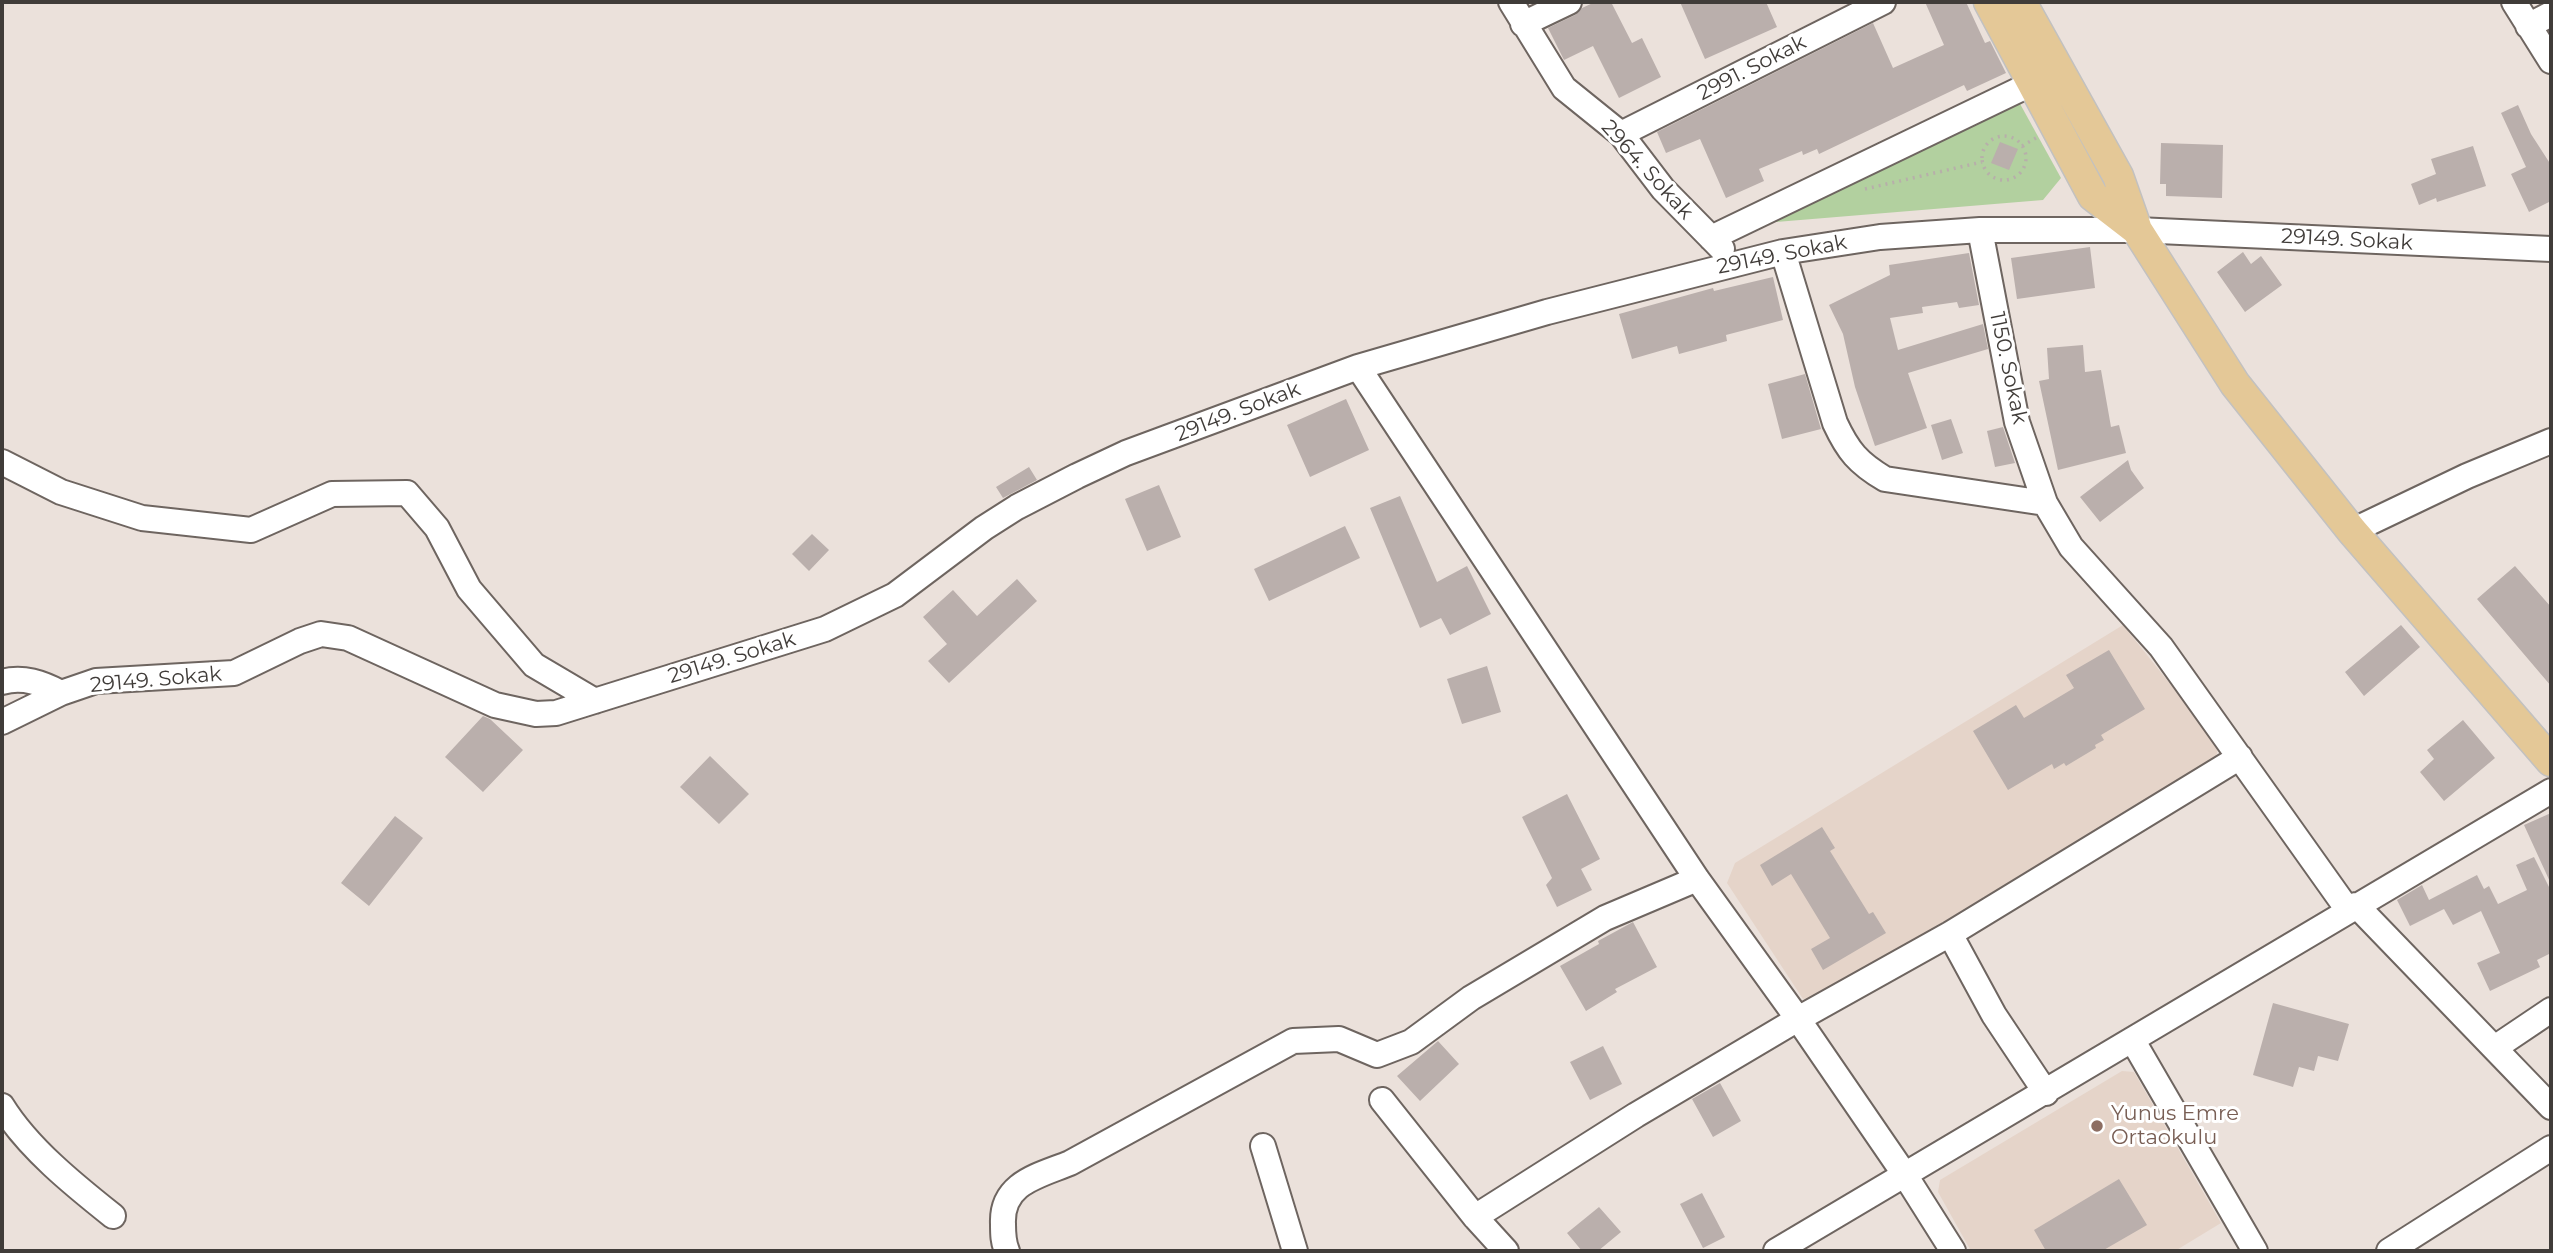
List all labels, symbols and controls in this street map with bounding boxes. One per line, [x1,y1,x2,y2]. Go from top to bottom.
street label: 2991. Sokak [1694,30,1810,106]
street label: 2964. Sokak [1596,115,1698,225]
street label: 29149. Sokak [2280,224,2414,256]
street label: 29149. Sokak [1715,230,1849,280]
street label: 1150. Sokak [1984,310,2032,426]
street label: 29149. Sokak [1172,377,1304,447]
street label: 29149. Sokak [665,627,799,689]
street label: 29149. Sokak [89,662,223,698]
place label: Yunus Emre Ortaokulu [2111,1101,2239,1151]
marker: Yunus Emre Ortaokulu [2089,1118,2105,1134]

